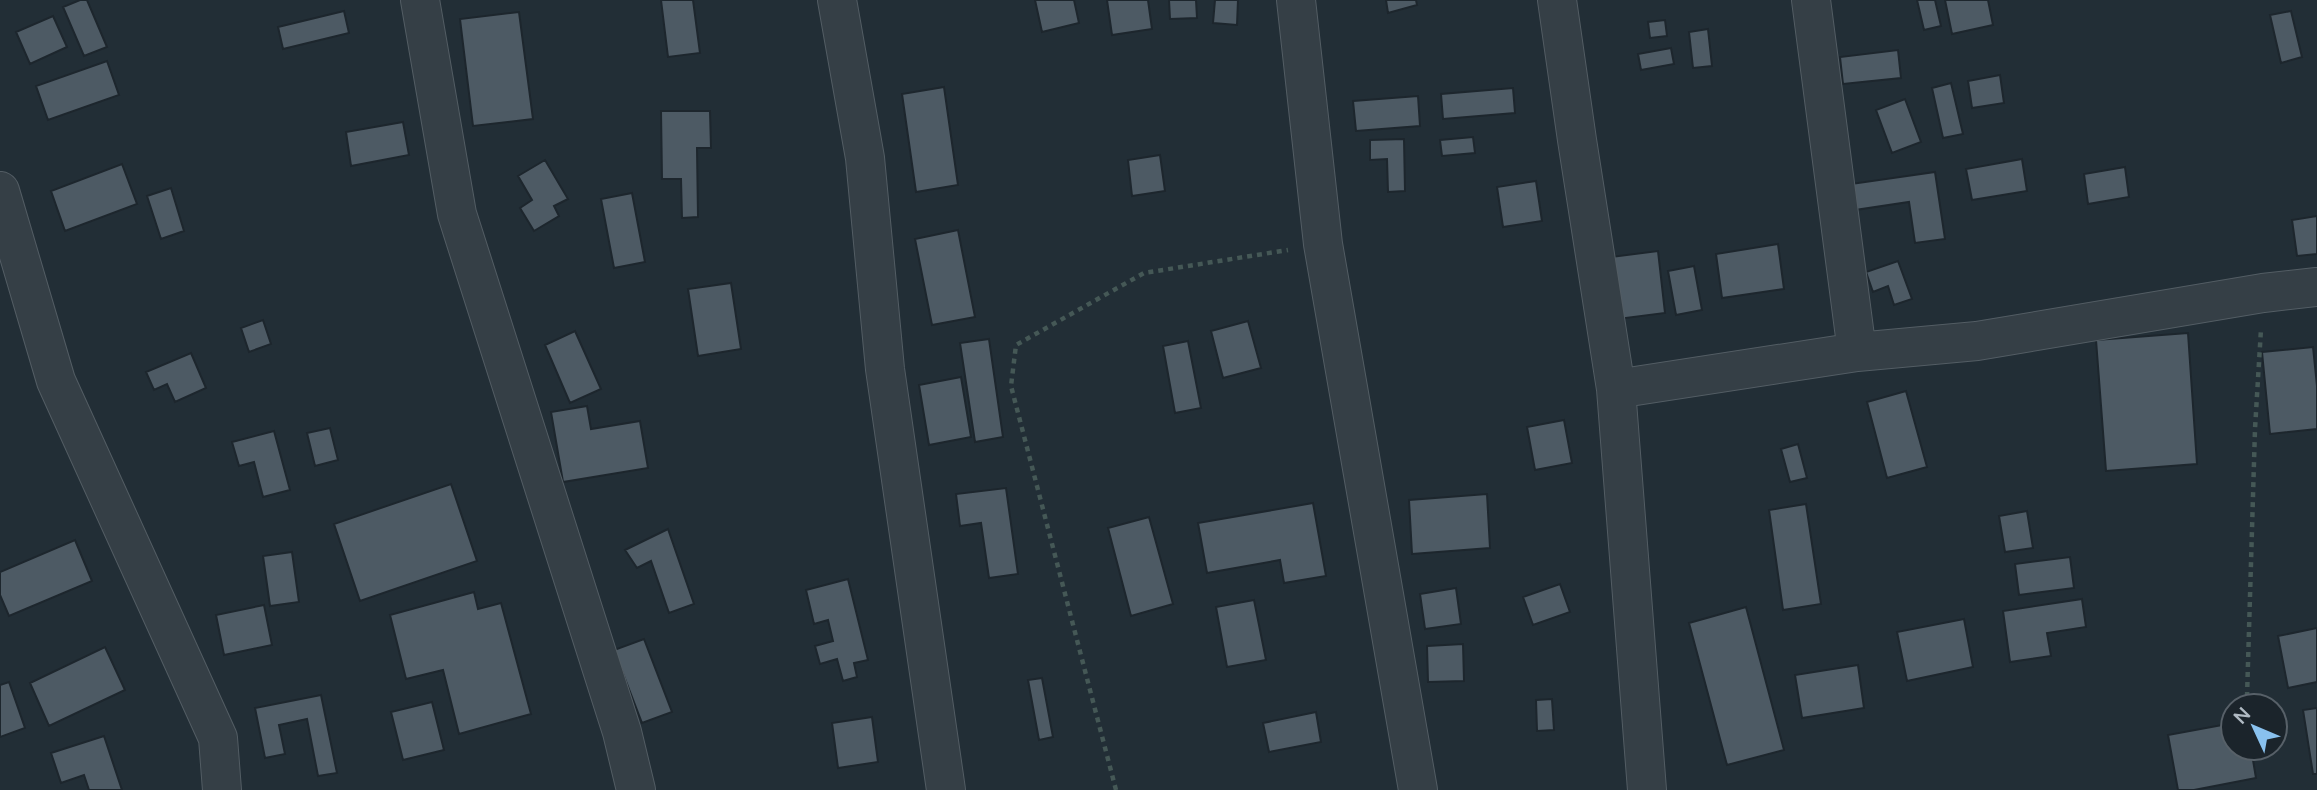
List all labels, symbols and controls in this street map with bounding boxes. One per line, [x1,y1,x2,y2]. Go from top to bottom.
north arrow [2219,692,2289,762]
text: N [2228,702,2257,730]

